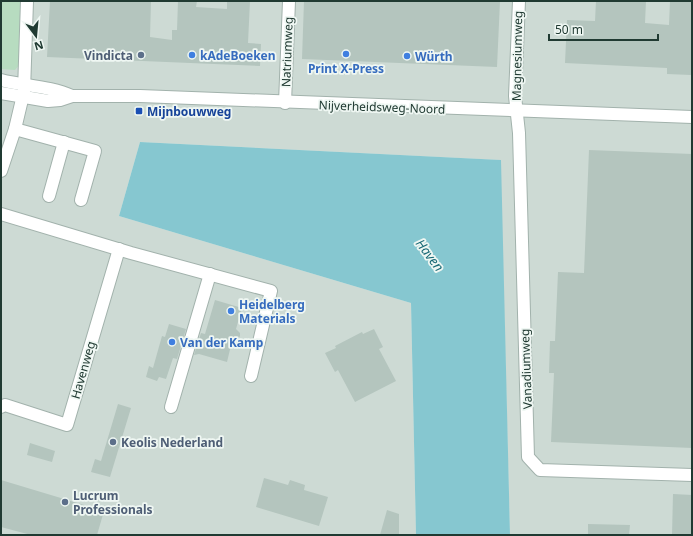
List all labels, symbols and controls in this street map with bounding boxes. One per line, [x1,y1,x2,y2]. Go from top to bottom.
street label: Magnesiumweg [508,11,526,101]
north arrow [16,16,56,56]
street label: Natriumweg [277,16,297,88]
scale bar [549,16,658,42]
text: 50 m [555,21,583,38]
text: N [33,38,45,55]
place label: Vindicta [84,47,133,64]
place label: kAdeBoeken [200,47,276,64]
place label: Würth [415,48,453,65]
marker: Print X-Press [341,49,351,59]
marker: Vindicta [136,50,146,60]
marker: kAdeBoeken [187,50,197,60]
marker: Würth [402,51,412,61]
place label: Print X-Press [308,60,384,77]
street label: Nijverheidsweg-Noord [318,96,446,118]
place label: Mijnbouwweg [147,103,231,120]
marker: Mijnbouwweg [134,106,144,116]
water label: Haven [412,235,448,275]
place label: Heidelberg Materials [239,296,305,327]
marker: Heidelberg Materials [226,306,236,316]
street label: Vanadiumweg [516,328,536,410]
place label: Van der Kamp [180,334,264,351]
marker: Van der Kamp [167,337,177,347]
street label: Havenweg [67,339,99,401]
place label: Keolis Nederland [121,434,223,451]
marker: Keolis Nederland [108,437,118,447]
place label: Lucrum Professionals [73,487,153,518]
marker: Lucrum Professionals [60,497,70,507]

